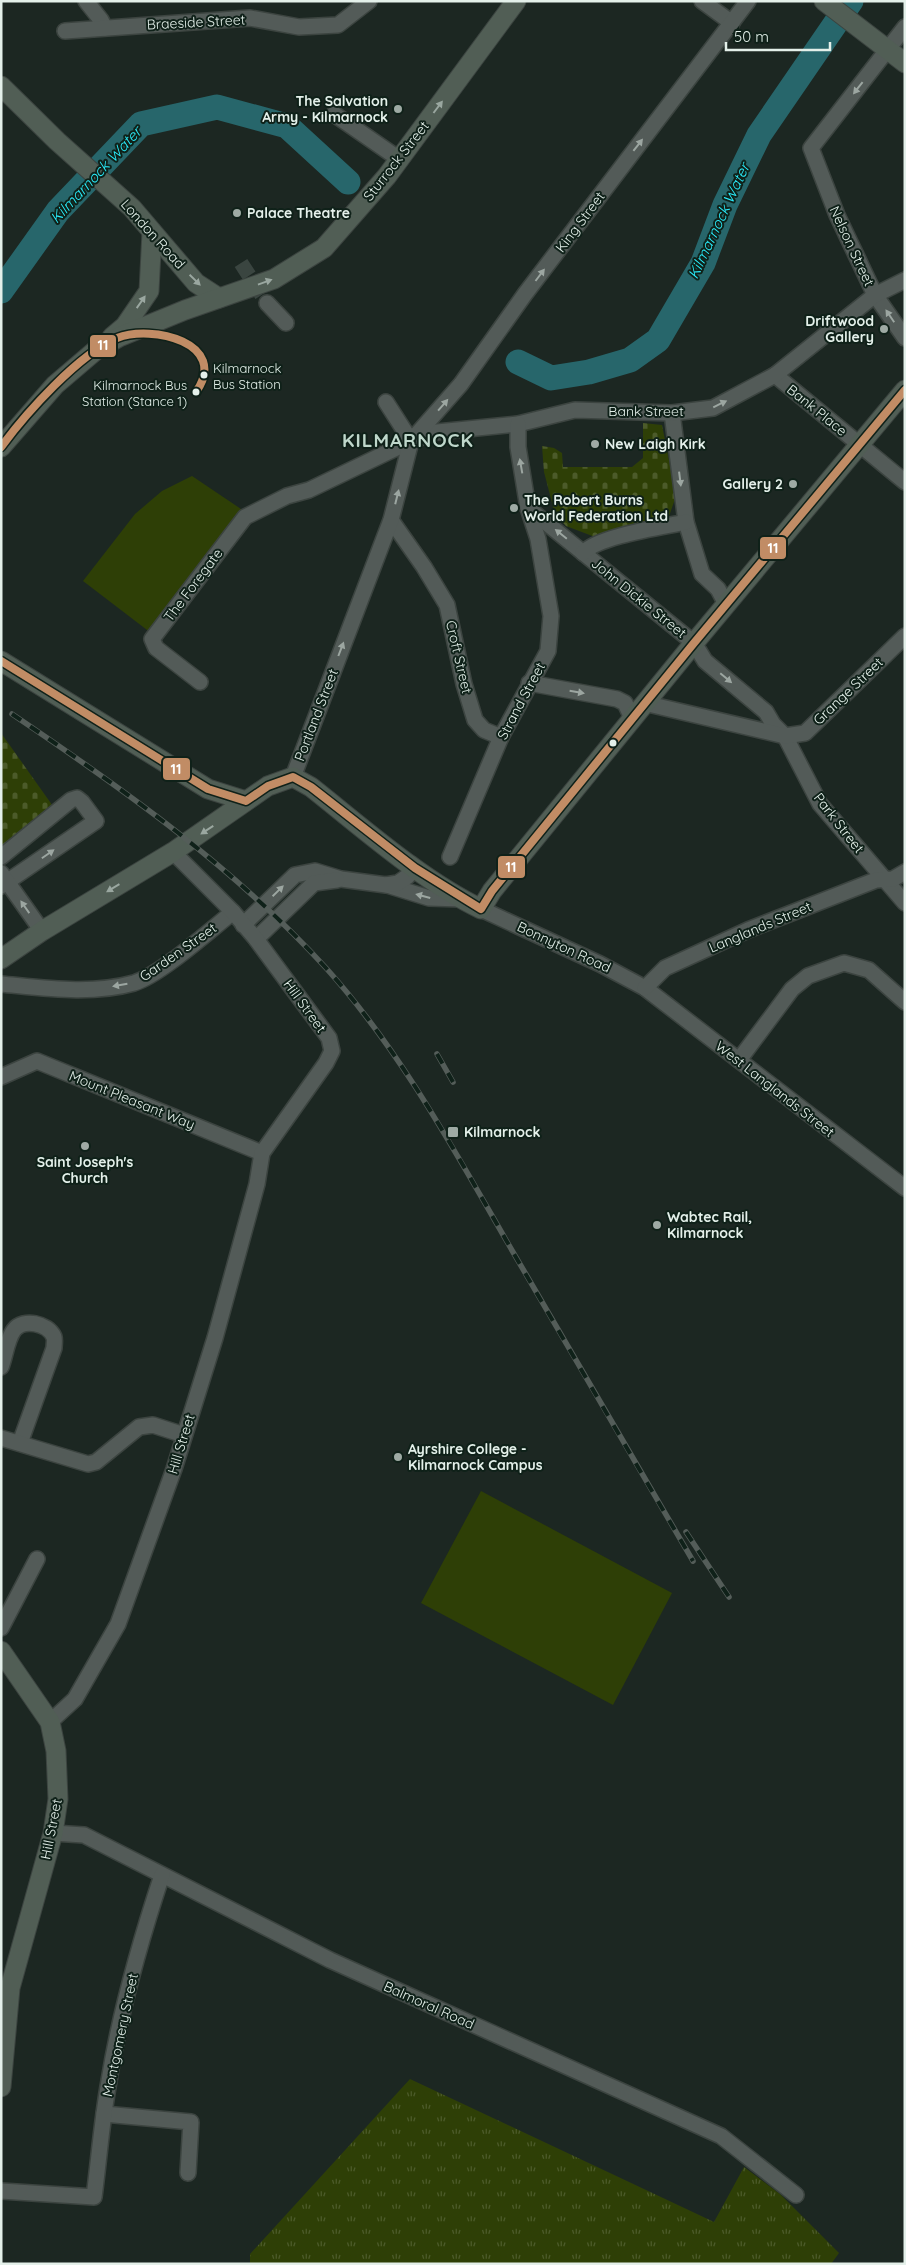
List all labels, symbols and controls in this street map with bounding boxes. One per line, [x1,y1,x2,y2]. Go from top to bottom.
street label: Braeside Street [146,10,246,34]
scale bar [726,20,830,52]
text: 50 m [734,27,769,46]
one-way arrow [852,81,863,94]
place label: The Salvation Army - Kilmarnock [262,92,388,126]
one-way arrow [433,100,443,114]
marker: The Salvation Army - Kilmarnock [392,103,404,115]
street label: Sturrock Street [359,117,433,205]
water label: Kilmarnock Water [46,121,147,227]
one-way arrow [633,139,644,152]
water label: Kilmarnock Water [683,158,755,282]
street label: King Street [551,188,609,256]
street label: London Road [117,195,189,273]
street label: Nelson Street [826,203,879,289]
place label: Palace Theatre [247,204,350,222]
marker: Palace Theatre [231,207,243,219]
one-way arrow [535,269,546,282]
one-way arrow [189,274,201,286]
one-way arrow [257,278,272,285]
one-way arrow [136,295,146,309]
one-way arrow [885,309,895,323]
place label: Driftwood Gallery [805,312,874,346]
marker: Driftwood Gallery [878,323,890,335]
line badge: 11 [89,334,117,358]
text: 11 [98,336,108,354]
place label: Kilmarnock Bus Station [213,360,281,392]
marker: Kilmarnock Bus Station [199,370,209,380]
place label: Kilmarnock Bus Station (Stance 1) [82,377,187,409]
street label: Bank Place [783,380,851,440]
marker: Kilmarnock Bus Station (Stance 1) [191,387,201,397]
one-way arrow [437,399,449,411]
one-way arrow [712,400,727,408]
street label: Bank Street [608,402,684,420]
district label: KILMARNOCK [342,428,474,452]
place label: New Laigh Kirk [605,435,706,453]
marker: New Laigh Kirk [589,438,601,450]
one-way arrow [517,458,525,474]
one-way arrow [676,471,684,487]
place label: Gallery 2 [722,475,783,493]
marker: Gallery 2 [787,478,799,490]
one-way arrow [393,489,401,504]
place label: The Robert Burns World Federation Ltd [524,491,668,525]
marker: The Robert Burns World Federation Ltd [508,502,520,514]
one-way arrow [555,529,568,540]
line badge: 11 [759,536,787,560]
text: 11 [768,539,778,557]
street label: The Foregate [160,545,226,625]
street label: John Dickie Street [588,554,690,642]
street label: Croft Street [442,619,476,696]
one-way arrow [338,642,346,657]
street label: Grange Street [809,653,887,729]
street label: Strand Street [493,659,549,743]
street label: Portland Street [290,666,342,764]
one-way arrow [719,673,732,684]
one-way arrow [570,688,586,696]
unlabelled marker [608,738,618,748]
line badge: 11 [162,757,191,781]
text: 11 [171,760,181,778]
street label: Park Street [810,789,868,857]
one-way arrow [200,825,213,834]
one-way arrow [41,849,54,859]
line badge: 11 [497,855,526,879]
text: 11 [506,858,516,876]
one-way arrow [107,883,120,892]
one-way arrow [272,885,284,897]
one-way arrow [415,892,430,900]
street label: Langlands Street [706,897,814,957]
one-way arrow [20,900,30,913]
street label: Bonnyton Road [514,917,614,977]
street label: Garden Street [136,919,220,985]
street label: Hill Street [280,976,331,1036]
one-way arrow [111,982,127,990]
street label: West Langlands Street [712,1037,838,1141]
street label: Mount Pleasant Way [66,1067,198,1133]
place label: Kilmarnock [464,1123,540,1141]
marker: Kilmarnock [446,1125,460,1139]
marker: Saint Joseph's Church [79,1140,91,1152]
place label: Saint Joseph's Church [37,1153,134,1187]
place label: Wabtec Rail, Kilmarnock [667,1208,752,1242]
marker: Wabtec Rail, Kilmarnock [651,1219,663,1231]
street label: Hill Street [163,1412,199,1476]
place label: Ayrshire College - Kilmarnock Campus [408,1440,543,1474]
marker: Ayrshire College - Kilmarnock Campus [392,1451,404,1463]
street label: Hill Street [36,1797,66,1861]
street label: Montgomery Street [98,1971,142,2098]
street label: Balmoral Road [381,1977,477,2033]

